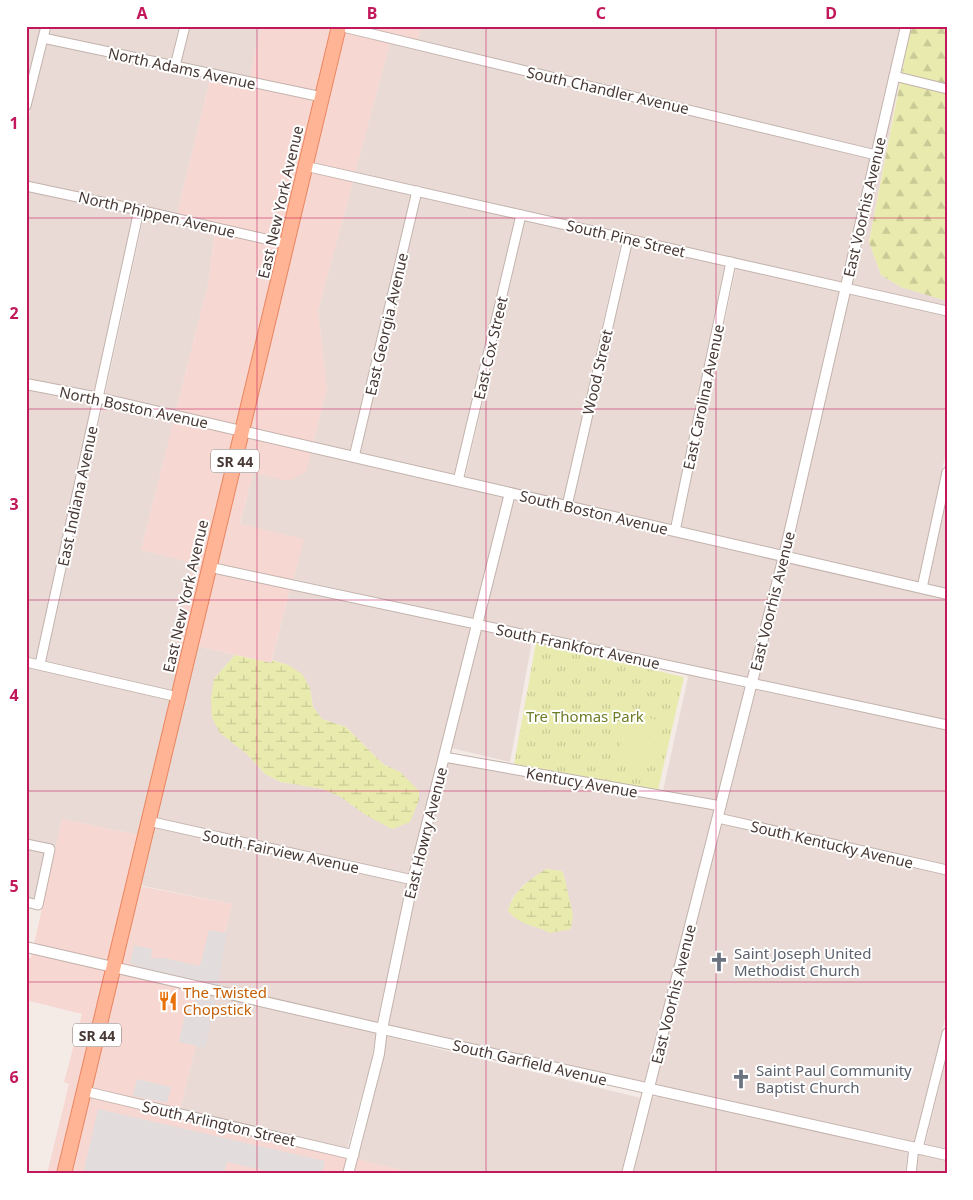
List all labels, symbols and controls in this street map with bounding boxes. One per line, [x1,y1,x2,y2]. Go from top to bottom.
text: A [136,2,148,24]
text: B [367,2,377,24]
text: C [596,2,606,24]
text: D [825,2,837,24]
street label: North Adams Avenue [106,43,258,93]
street label: South Chandler Avenue [525,62,691,118]
text: 1 [9,112,19,134]
street label: East New York Avenue [253,124,307,280]
street label: East Voorhis Avenue [838,135,890,279]
street label: North Phippen Avenue [77,186,237,242]
street label: South Pine Street [564,215,688,262]
street label: East Georgia Avenue [360,251,412,397]
street label: East Cox Street [468,294,512,402]
text: 2 [9,302,19,324]
street label: East Carolina Avenue [678,322,728,472]
street label: Wood Street [577,327,617,417]
street label: North Boston Avenue [58,381,210,433]
street label: East Indiana Avenue [52,424,102,568]
road number: SR 44 [211,450,259,472]
street label: South Boston Avenue [518,485,670,539]
text: 3 [9,493,19,515]
street label: East New York Avenue [158,518,212,674]
street label: East Voorhis Avenue [745,529,799,673]
street label: South Frankfort Avenue [494,619,662,673]
text: 4 [9,684,19,706]
park label: Tre Thomas Park [526,706,644,726]
street label: Kentucy Avenue [525,762,639,802]
street label: East Howry Avenue [399,765,451,901]
street label: South Kentucky Avenue [749,816,915,872]
street label: South Fairview Avenue [201,825,361,877]
text: 5 [9,875,19,897]
street label: East Voorhis Avenue [646,922,700,1066]
place label: Saint Joseph United Methodist Church [734,943,872,980]
church icon: Saint Joseph United Methodist Church [708,951,730,973]
place label: The Twisted Chopstick [183,982,267,1019]
restaurant icon: The Twisted Chopstick [157,990,179,1012]
road number: SR 44 [73,1024,121,1046]
street label: South Garfield Avenue [451,1035,609,1089]
place label: Saint Paul Community Baptist Church [756,1060,912,1097]
text: 6 [9,1066,19,1088]
church icon: Saint Paul Community Baptist Church [730,1068,752,1090]
street label: South Arlington Street [140,1096,298,1151]

